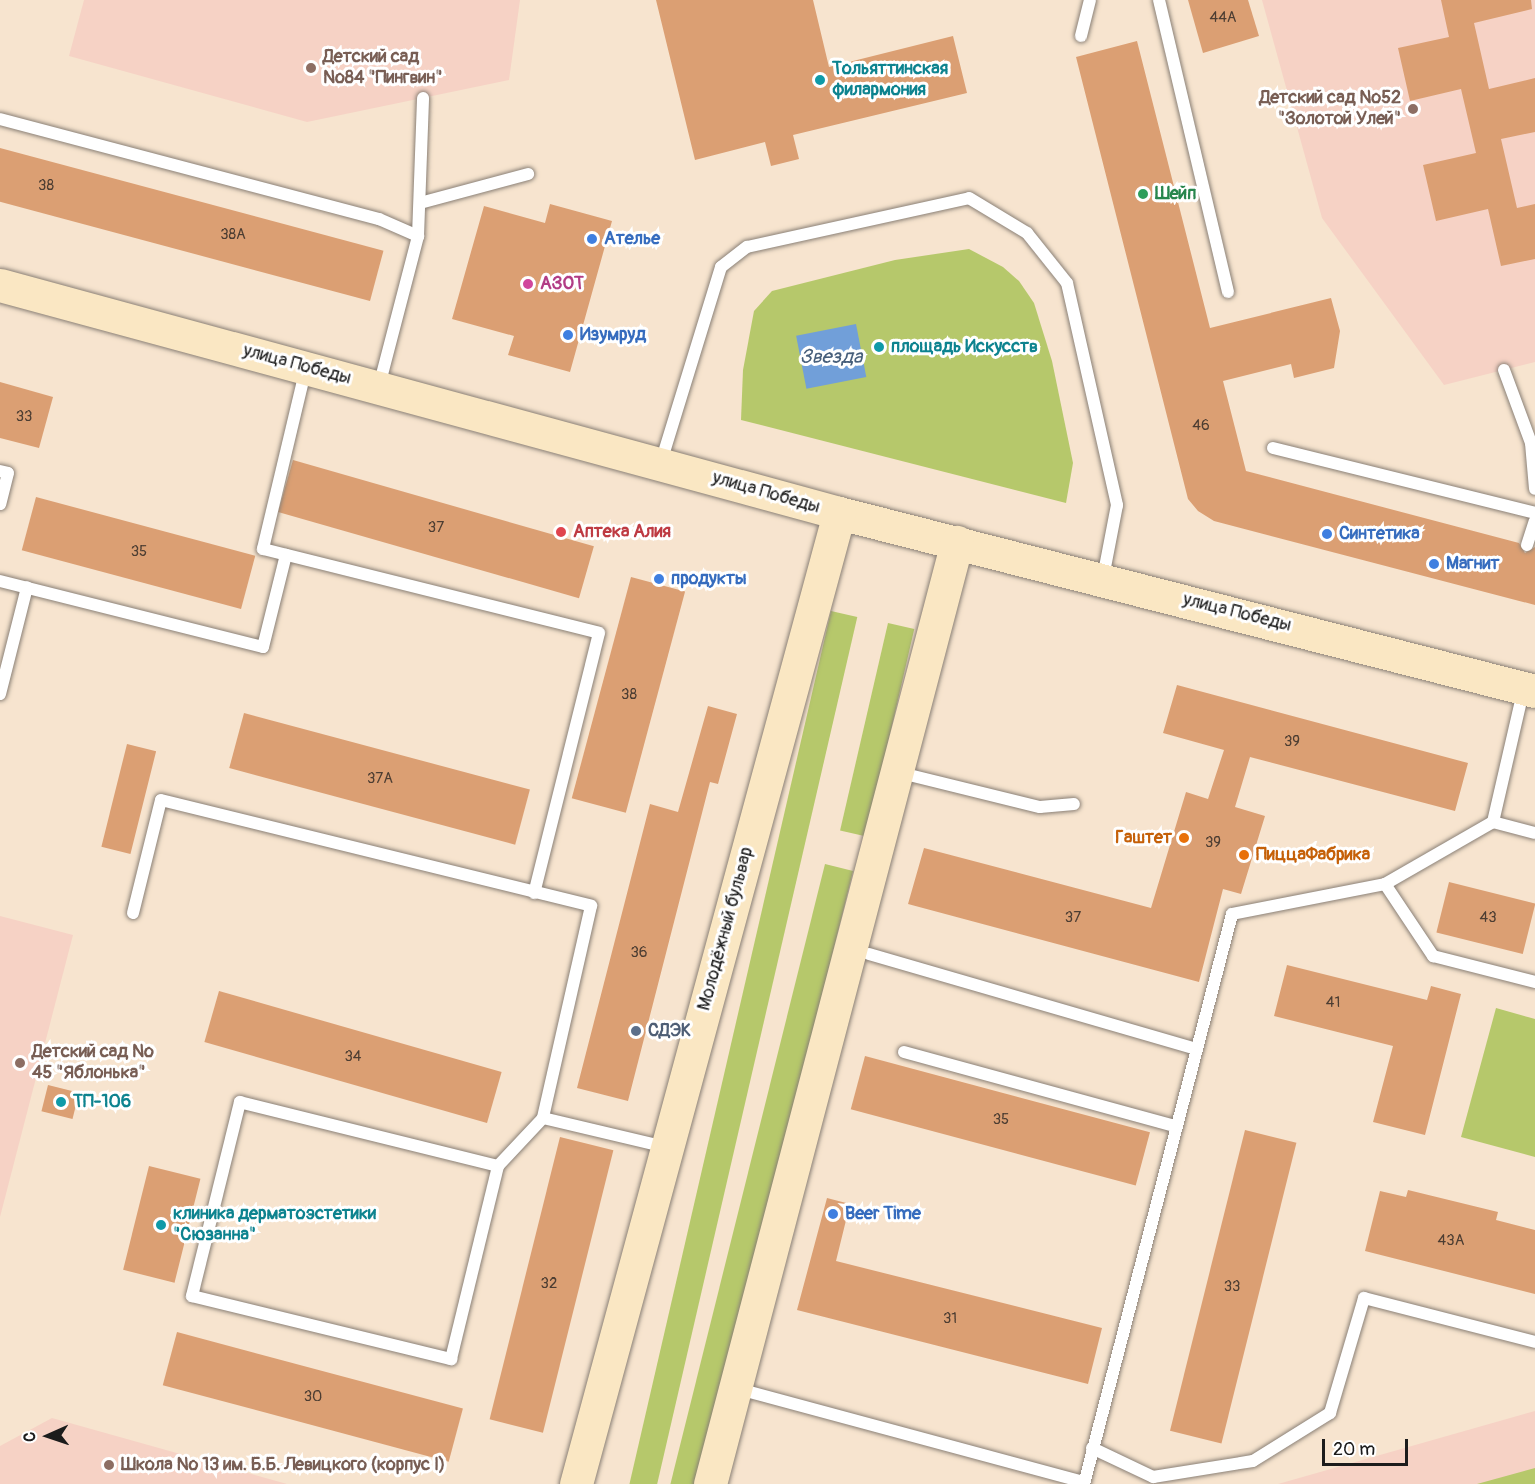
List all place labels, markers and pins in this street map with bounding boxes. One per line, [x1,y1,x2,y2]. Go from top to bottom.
place label: Детский сад №84 "Пингвин" [323,47,443,90]
place label: Тольяттинская филармония [832,59,948,101]
marker: Детский сад №84 "Пингвин" [304,61,318,75]
marker: Тольяттинская филармония [813,73,827,87]
place label: Детский сад №52 "Золотой Улей" [1259,88,1401,130]
marker: Детский сад №52 "Золотой Улей" [1406,102,1420,116]
place label: Шейп [1155,183,1196,205]
marker: Шейп [1136,187,1150,201]
place label: Ателье [604,228,660,250]
marker: Ателье [585,232,599,246]
place label: АЗОТ [540,273,584,295]
marker: АЗОТ [521,277,535,291]
place label: Изумруд [580,324,646,346]
marker: Изумруд [561,328,575,342]
place label: площадь Искусств [891,336,1038,358]
marker: площадь Искусств [872,340,886,354]
place label: Аптека Алия [573,521,671,543]
place label: Синтетика [1339,523,1420,545]
marker: Аптека Алия [554,525,568,539]
marker: Синтетика [1320,527,1334,541]
place label: Магнит [1446,553,1499,575]
marker: Магнит [1427,557,1441,571]
place label: продукты [671,568,747,590]
marker: продукты [652,572,666,586]
place label: Гаштет [1115,827,1172,849]
marker: Гаштет [1177,831,1191,845]
place label: ПиццаФабрика [1256,844,1370,866]
marker: ПиццаФабрика [1237,848,1251,862]
place label: СДЭК [648,1020,691,1042]
marker: СДЭК [629,1024,643,1038]
place label: Детский сад № 45 "Яблонька" [32,1042,154,1084]
marker: Детский сад № 45 "Яблонька" [13,1056,27,1070]
place label: ТП-106 [73,1091,131,1113]
marker: ТП-106 [54,1095,68,1109]
place label: Beer Time [845,1203,921,1225]
place label: клиника дерматоэстетики "Сюзанна" [173,1204,376,1246]
marker: Beer Time [826,1207,840,1221]
marker: клиника дерматоэстетики "Сюзанна" [154,1218,168,1232]
place label: Школа № 13 им. Б.Б. Левицкого (корпус I) [121,1454,445,1476]
marker: Школа № 13 им. Б.Б. Левицкого (корпус I) [102,1458,116,1472]

